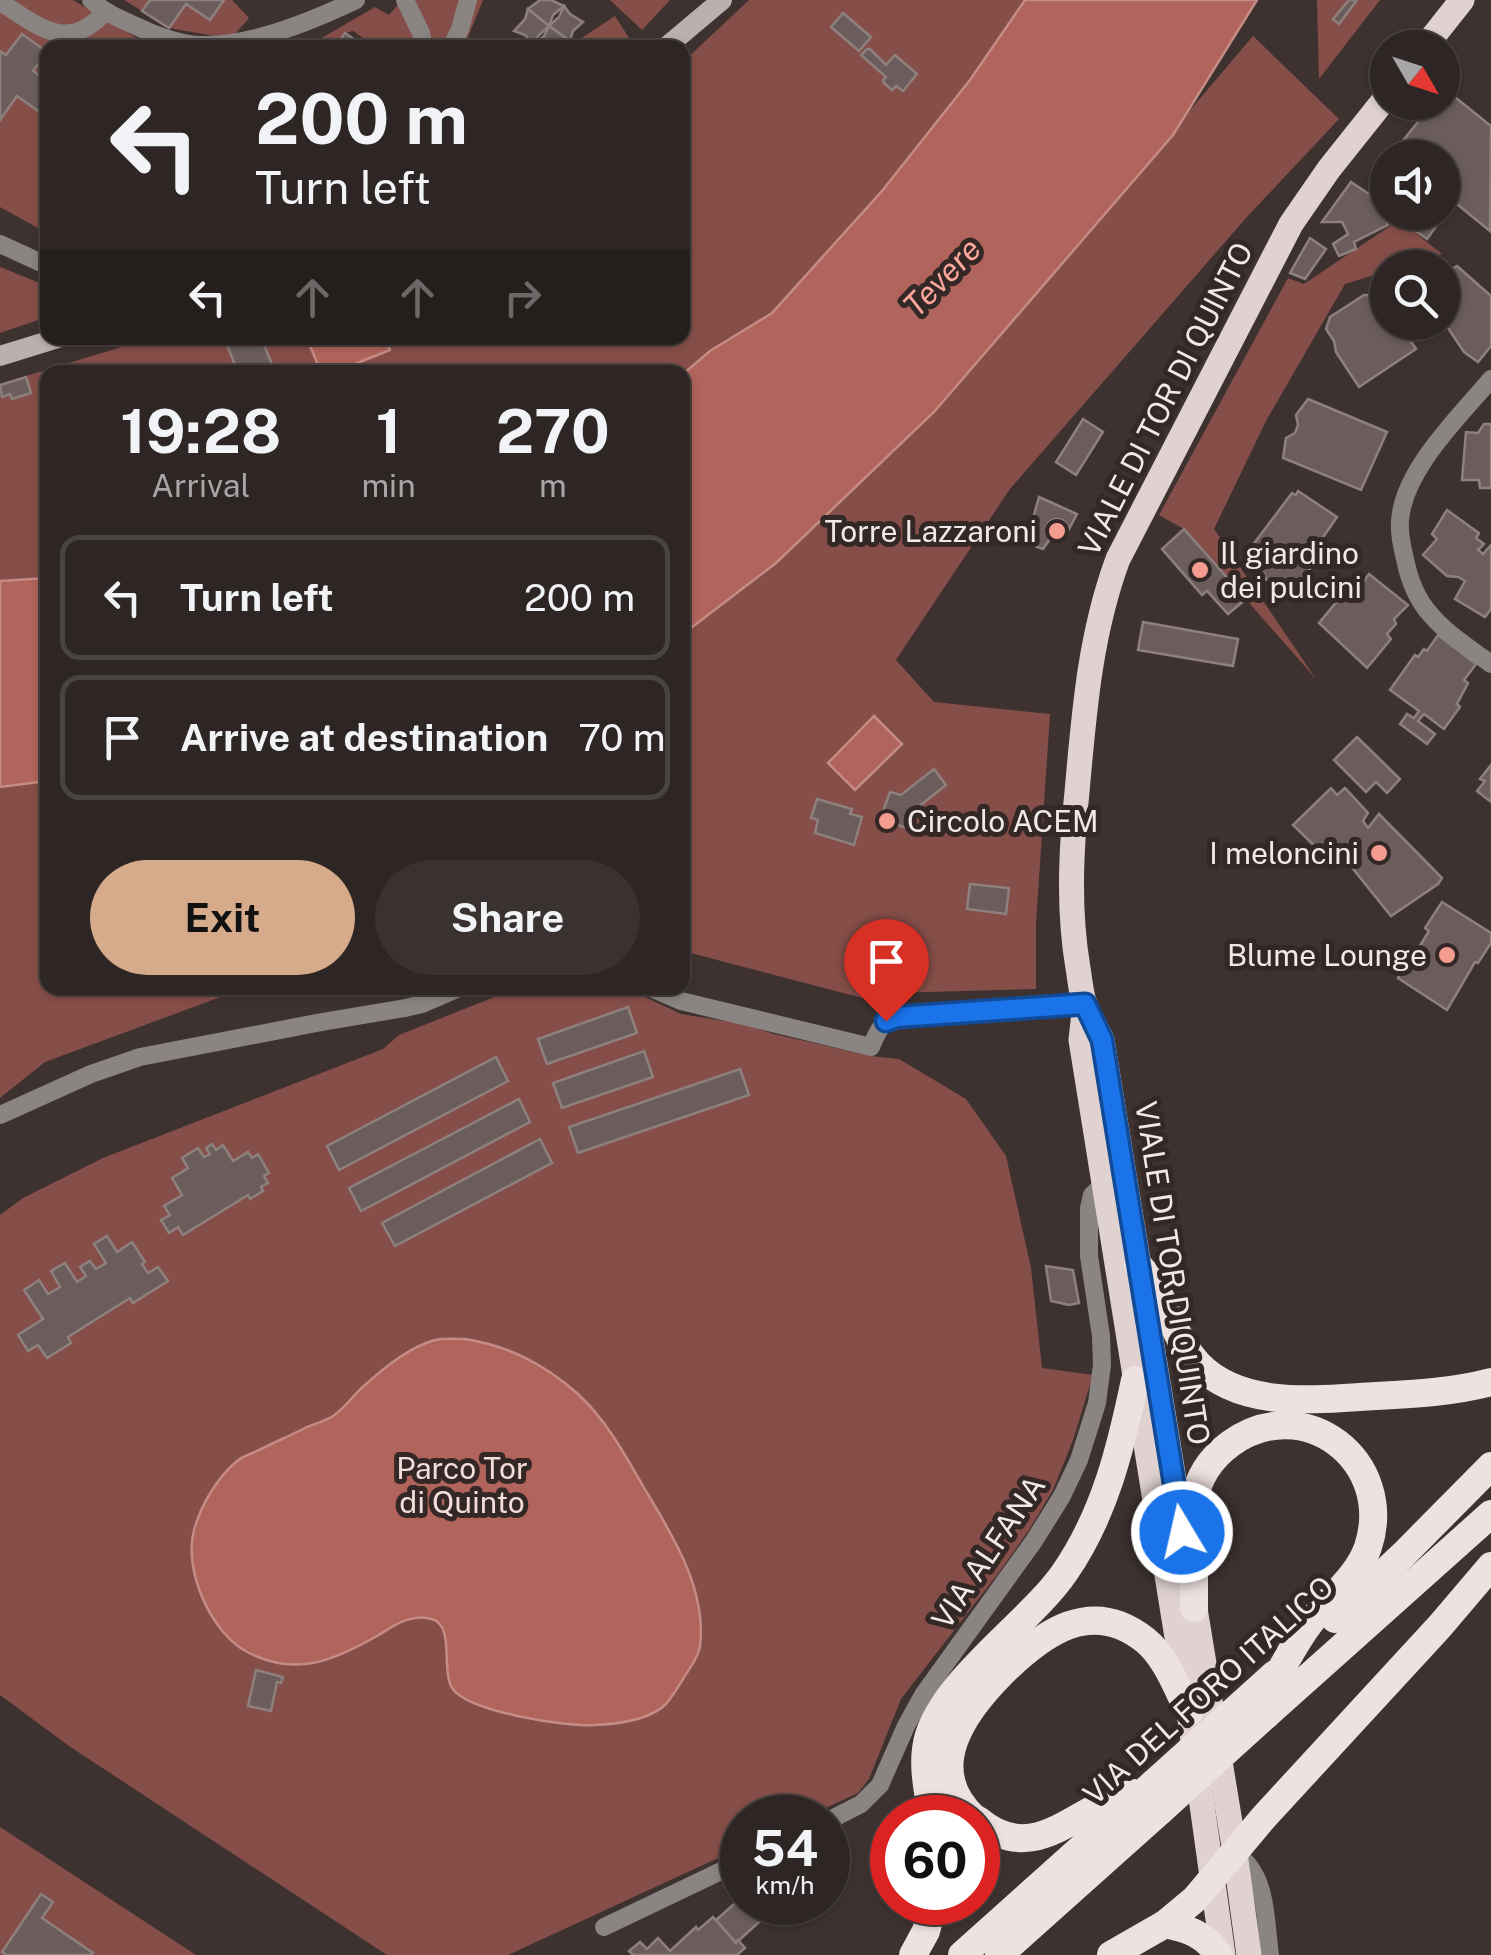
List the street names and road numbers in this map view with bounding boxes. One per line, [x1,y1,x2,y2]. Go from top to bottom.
street label: VIALE DI TOR DI QUINTO [1070,236,1260,562]
street label: VIALE DI TOR DI QUINTO [1128,1099,1218,1447]
street label: VIA ALFANA [924,1469,1052,1635]
street label: VIA DEL FORO ITALICO [1076,1568,1340,1812]

